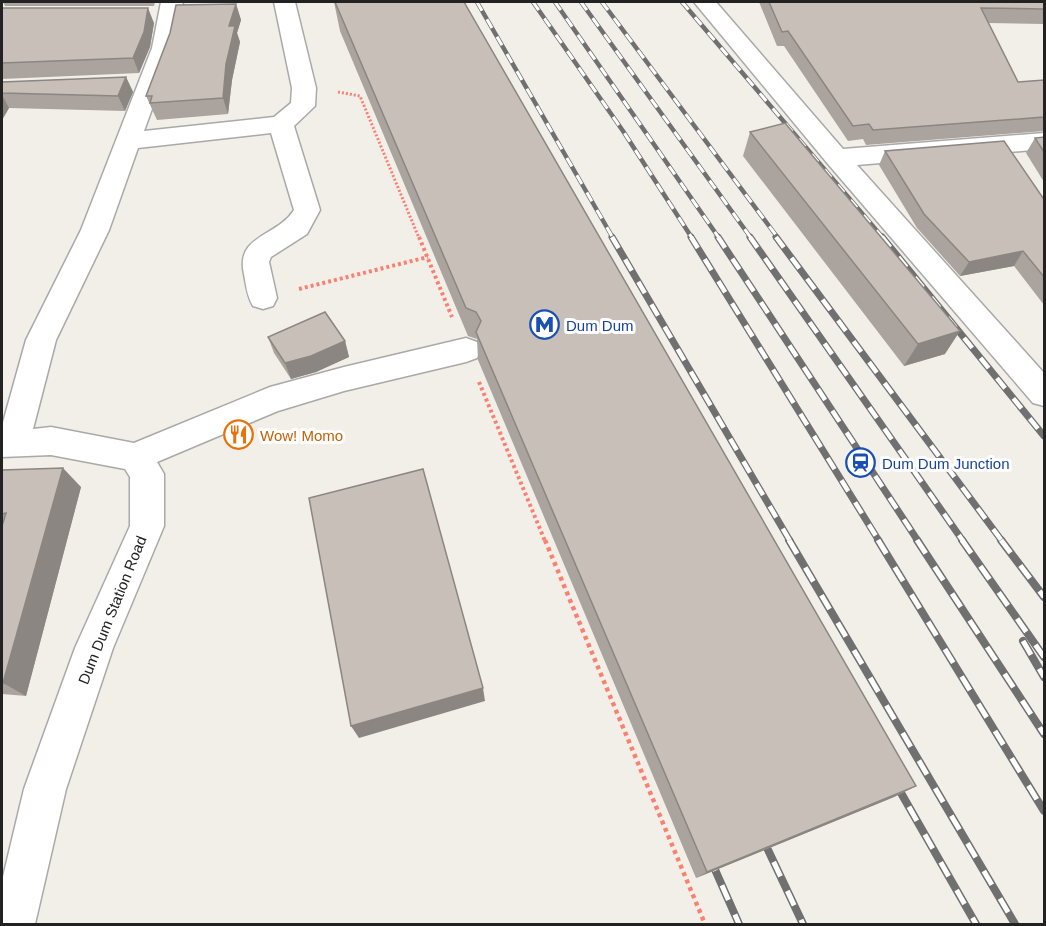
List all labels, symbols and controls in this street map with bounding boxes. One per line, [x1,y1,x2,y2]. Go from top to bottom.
metro station icon: Dum Dum [529,309,561,341]
place label: Dum Dum [566,317,634,334]
restaurant icon: Wow! Momo [223,419,255,451]
place label: Wow! Momo [260,427,343,444]
station icon: Dum Dum Junction [845,447,877,479]
place label: Dum Dum Junction [882,455,1010,472]
street label: Dum Dum Station Road [74,533,150,687]

